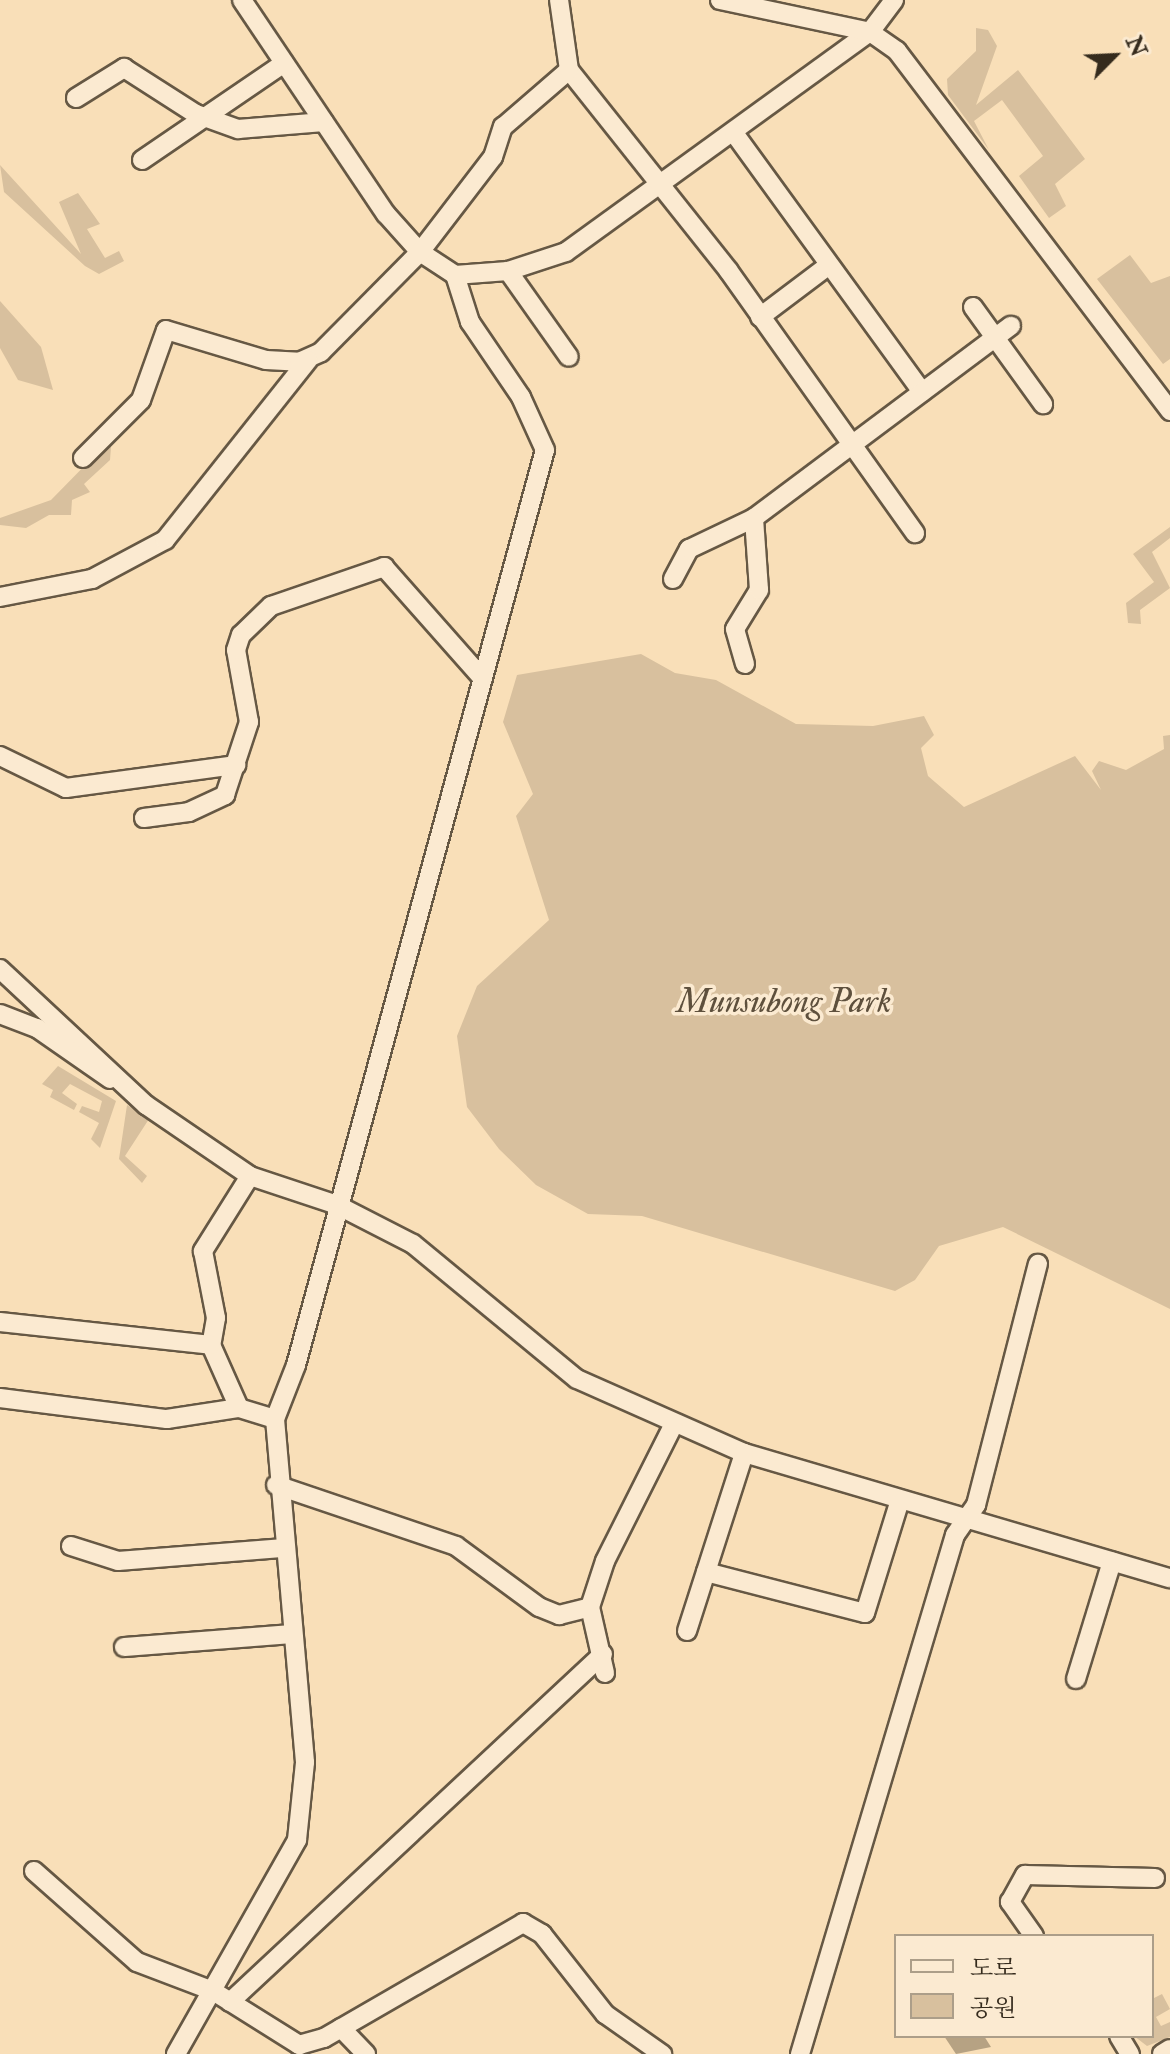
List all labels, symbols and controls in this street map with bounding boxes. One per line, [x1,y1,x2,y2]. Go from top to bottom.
north arrow [1074,16,1154,96]
text: N [1119,32,1153,61]
park label: Munsubong Park [676,982,892,1022]
legend [894,1934,1154,2038]
text: 도로 [970,1953,1016,1984]
text: 공원 [970,1993,1016,2024]

